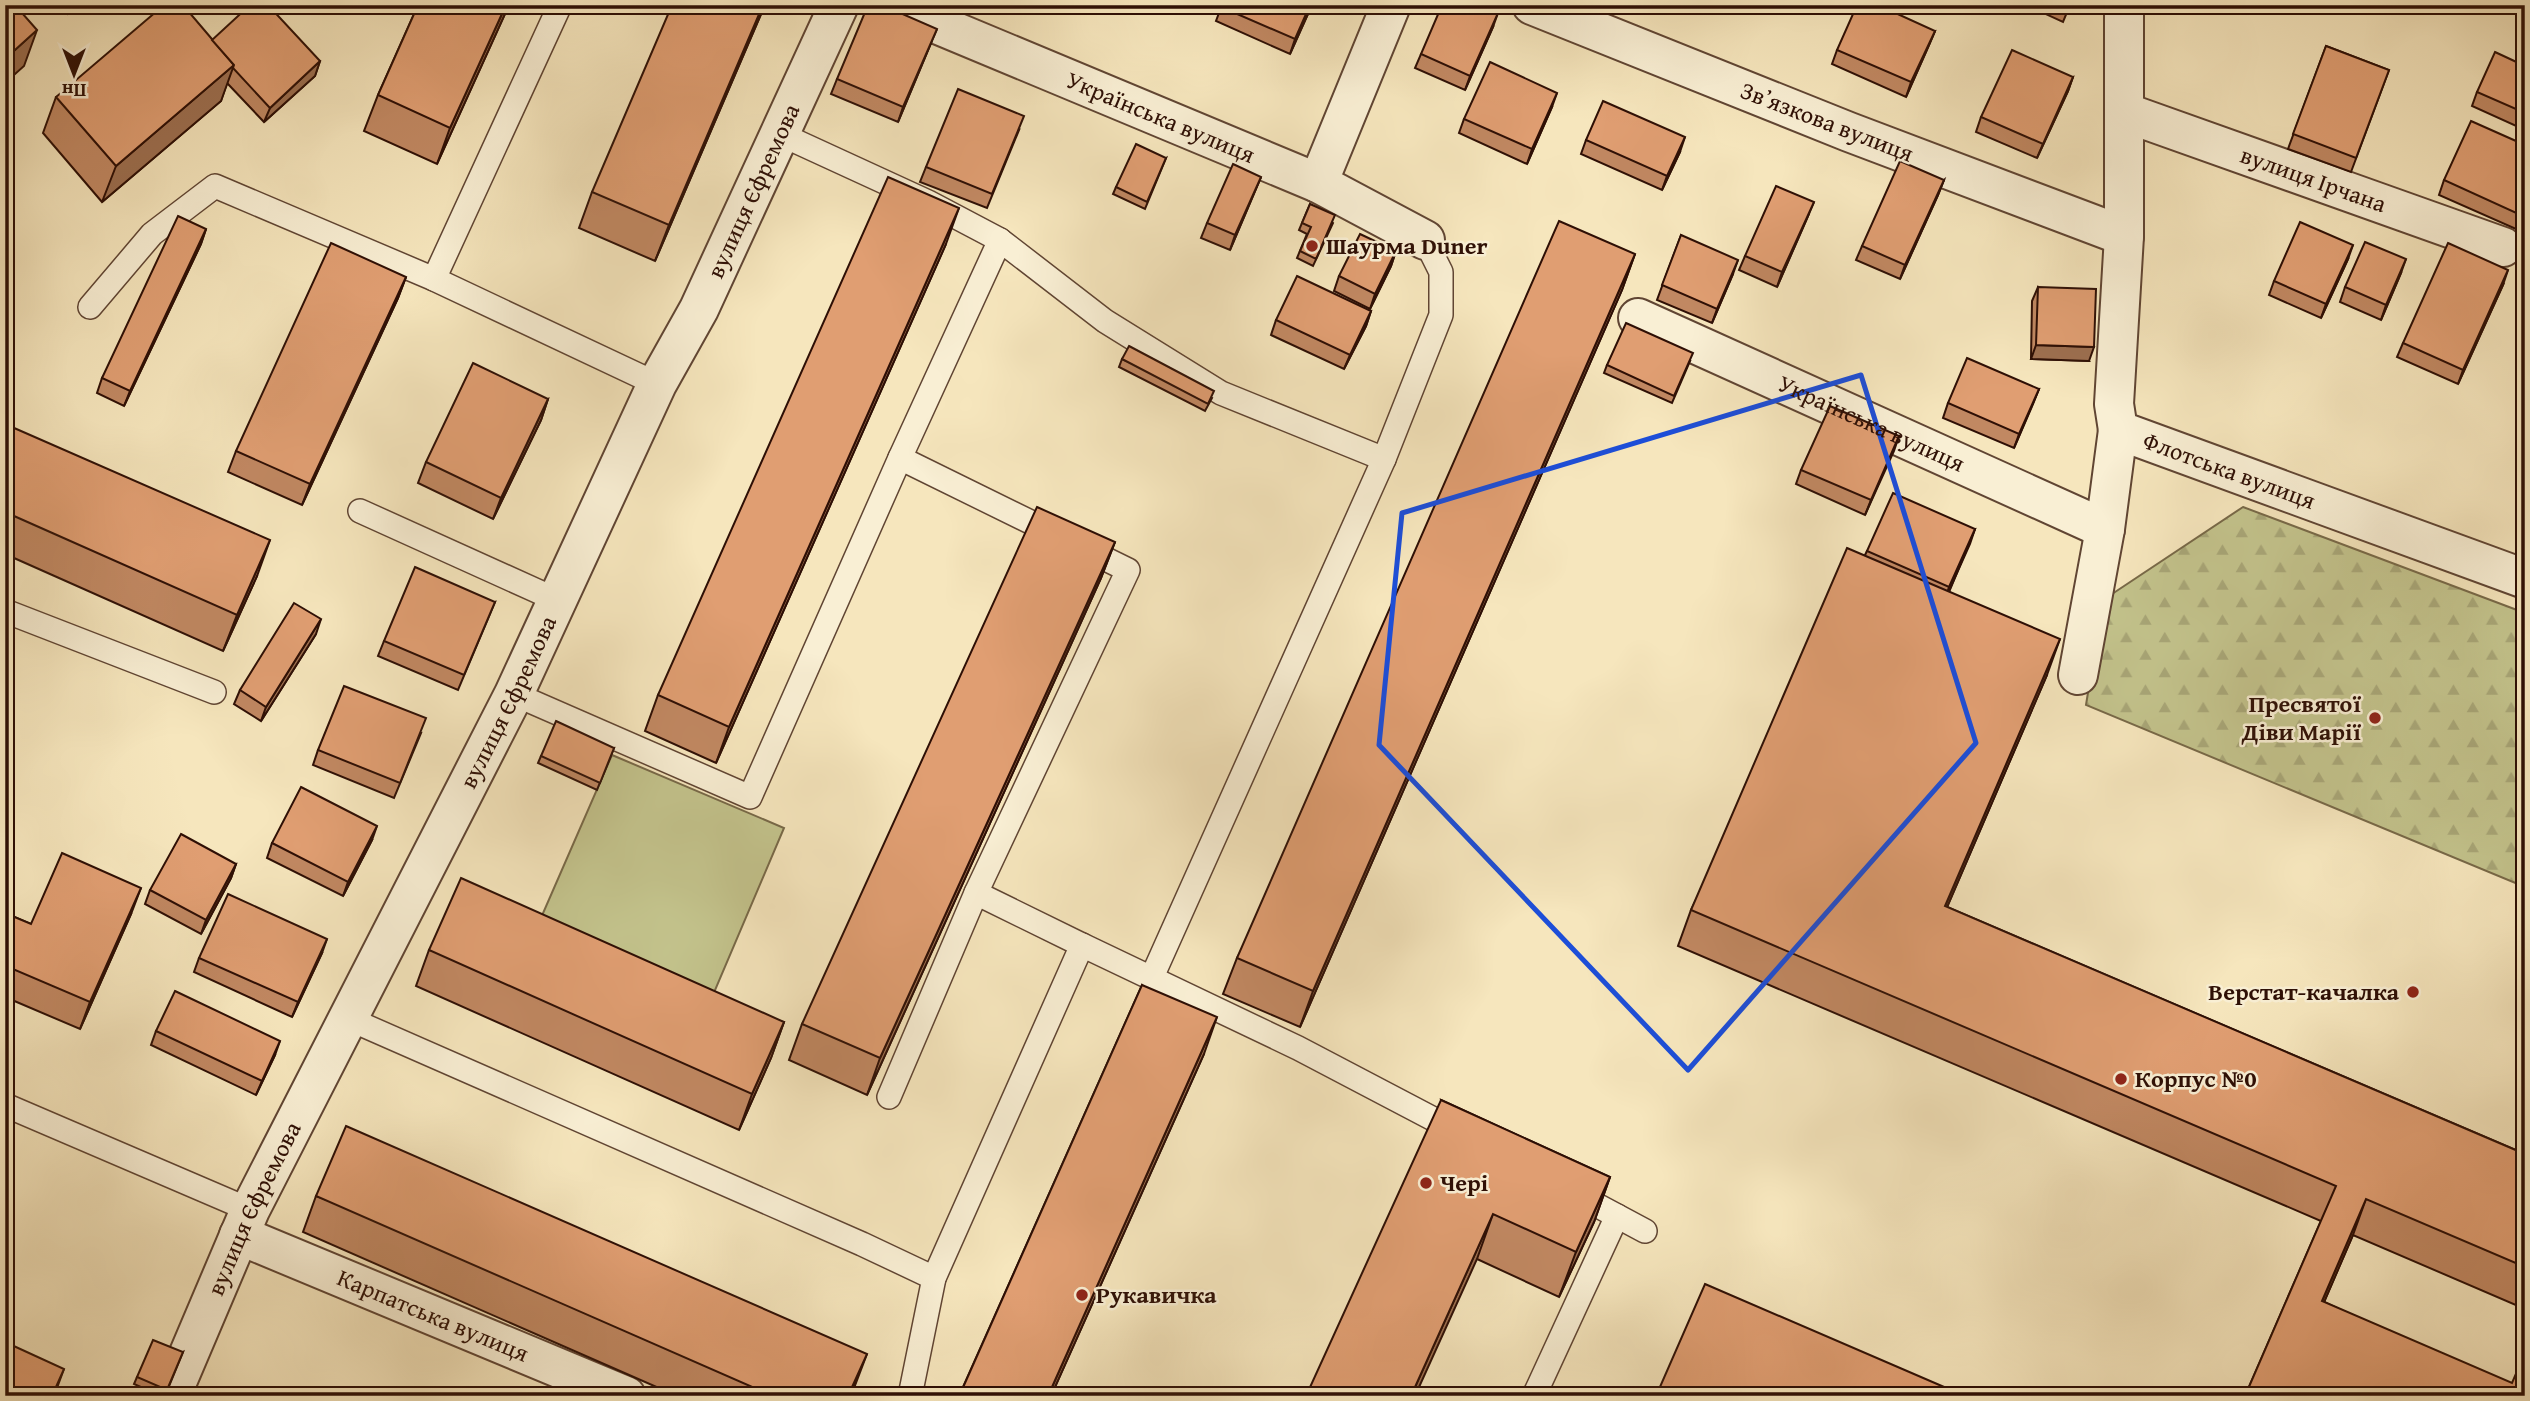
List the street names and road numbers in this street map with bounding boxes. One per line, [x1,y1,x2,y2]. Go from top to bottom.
street label: Українська вулиця [1061,62,1260,172]
street label: Звʼязкова вулиця [1736,72,1919,171]
street label: вулиця Єфремова [698,97,808,284]
street label: вулиця Ірчана [2236,137,2392,221]
street label: Українська вулиця [1773,366,1970,480]
street label: Флотська вулиця [2138,423,2320,518]
street label: вулиця Єфремова [451,609,565,794]
street label: вулиця Єфремова [198,1115,310,1301]
street label: Карпатська вулиця [332,1260,534,1371]

